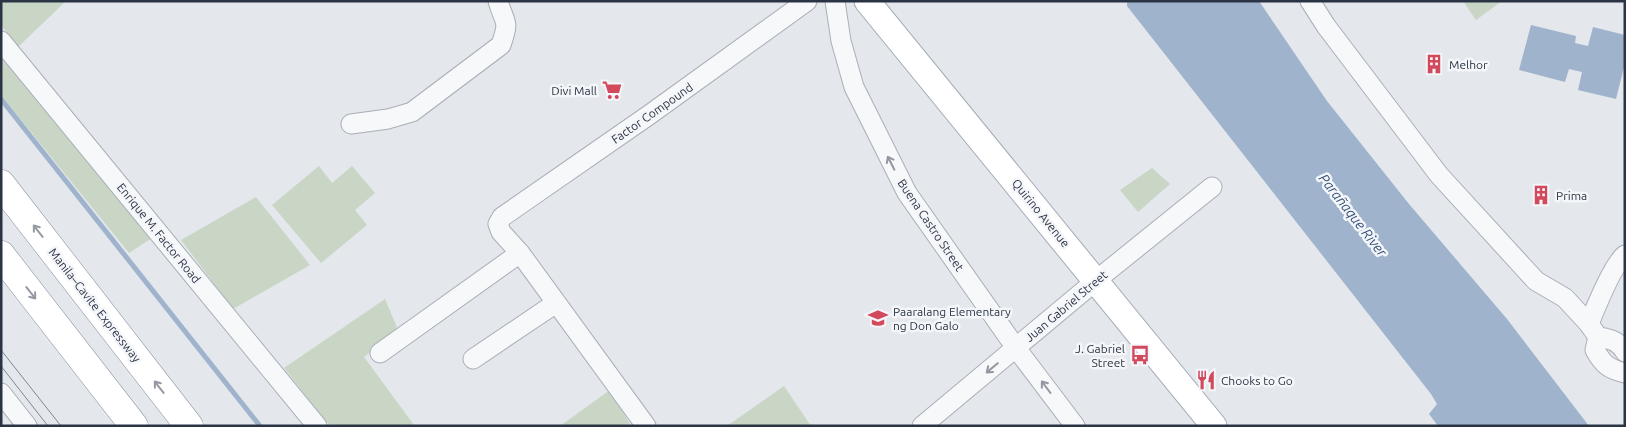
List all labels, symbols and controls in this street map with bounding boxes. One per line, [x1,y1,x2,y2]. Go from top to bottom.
building icon: Melhor [1423,53,1445,75]
place label: Melhor [1449,58,1488,71]
supermarket icon: Divi Mall [601,79,623,101]
street label: Factor Compound [609,80,695,146]
place label: Divi Mall [551,84,597,97]
one-way arrow [886,155,896,170]
water label: Parañaque River [1316,170,1391,260]
street label: Quirino Avenue [1010,176,1072,250]
street label: Buena Castro Street [895,177,967,274]
street label: Enrique M. Factor Road [115,180,203,286]
building icon: Prima [1530,184,1552,206]
place label: Prima [1556,189,1587,202]
one-way arrow [33,225,44,238]
street label: Manila–Cavite Expressway [47,246,144,365]
street label: Juan Gabriel Street [1022,268,1110,344]
one-way arrow [26,286,36,300]
place label: Paaralang Elementary ng Don Galo [893,305,1011,332]
school or university icon: Paaralang Elementary ng Don Galo [867,307,889,329]
place label: J. Gabriel Street [1075,342,1125,369]
bus stop icon: J. Gabriel Street [1129,344,1151,366]
one-way arrow [986,362,999,373]
restaurant icon: Chooks to Go [1195,369,1217,391]
place label: Chooks to Go [1221,374,1293,387]
one-way arrow [1041,380,1051,394]
one-way arrow [154,381,165,394]

